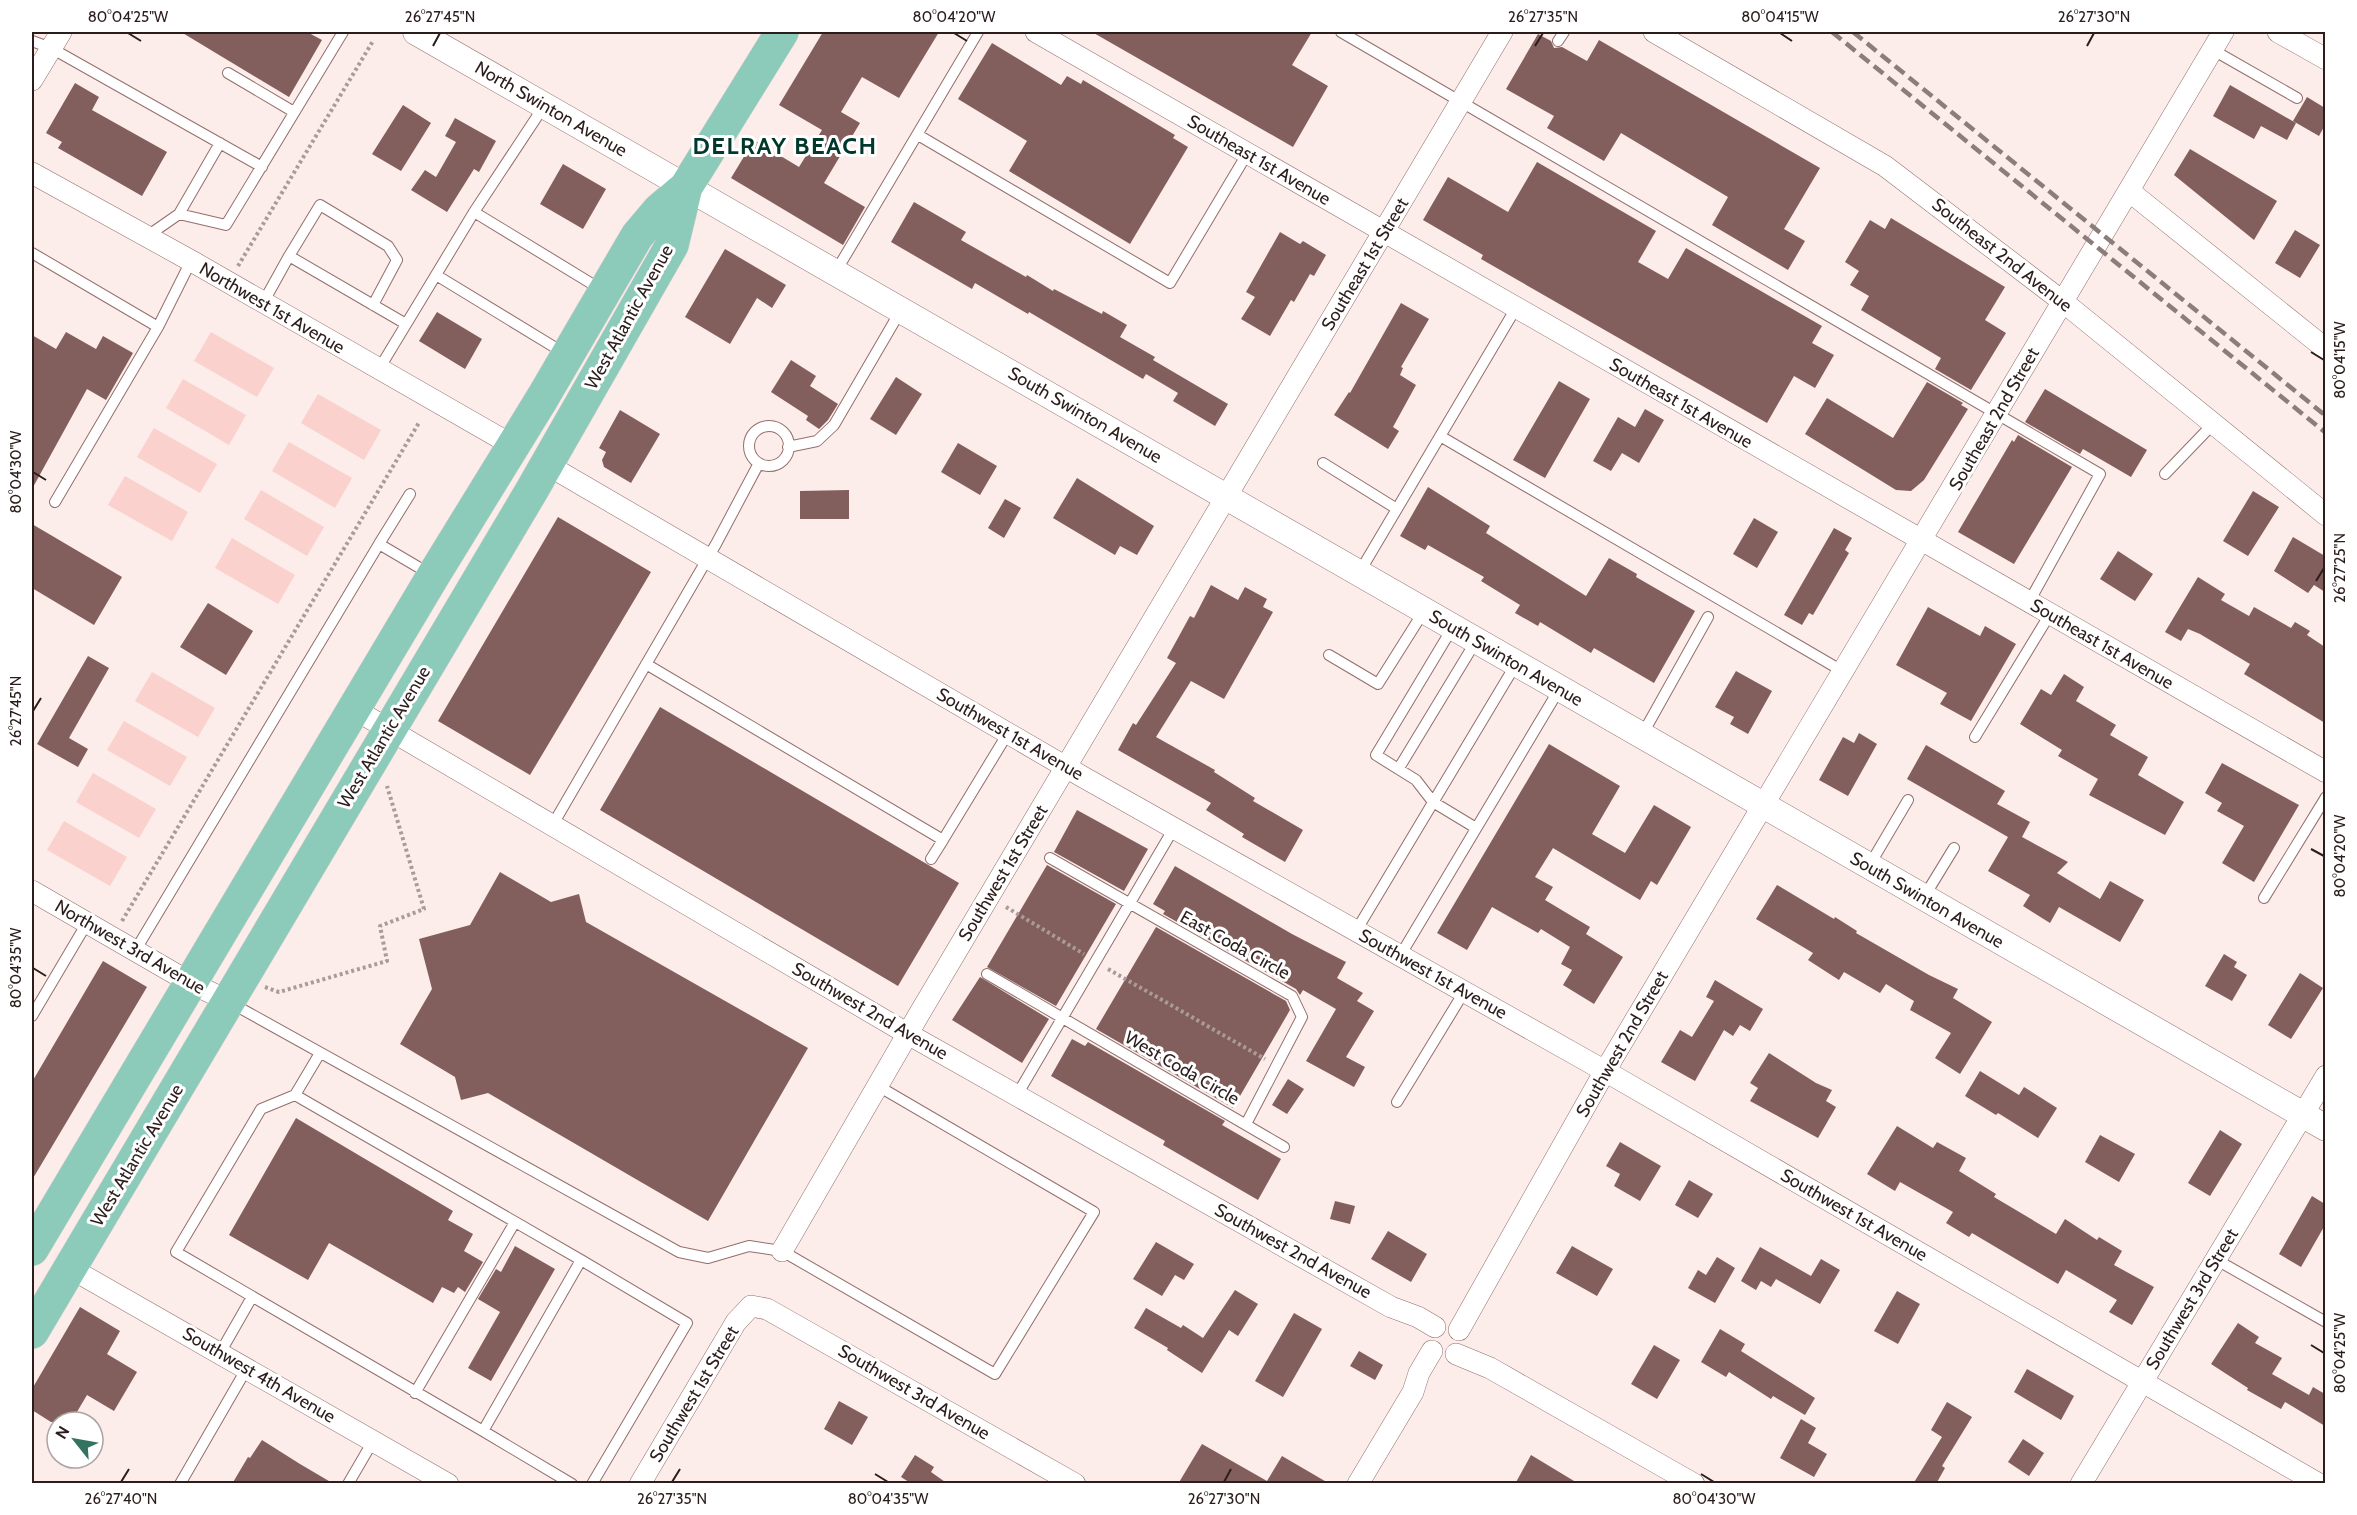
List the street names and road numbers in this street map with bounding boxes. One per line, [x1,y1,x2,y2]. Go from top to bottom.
street label: North Swinton Avenue [471,56,631,162]
street label: Southeast 1st Avenue [1184,110,1334,210]
street label: Southeast 2nd Avenue [1928,193,2076,317]
street label: Southeast 1st Street [1317,194,1413,334]
street label: West Atlantic Avenue [580,241,678,393]
street label: Northwest 1st Avenue [196,257,348,359]
street label: Southeast 2nd Street [1944,344,2044,494]
street label: Southeast 1st Avenue [1606,353,1756,453]
street label: South Swinton Avenue [1004,362,1166,468]
street label: Southeast 1st Avenue [2027,594,2177,694]
street label: South Swinton Avenue [1425,605,1587,711]
street label: West Atlantic Avenue [333,662,435,812]
street label: Southwest 1st Avenue [933,683,1087,785]
street label: Southwest 1st Street [954,801,1052,945]
street label: South Swinton Avenue [1846,847,2008,953]
street label: Northwest 3rd Avenue [51,895,209,999]
street label: East Coda Circle [1176,906,1294,984]
street label: Southwest 1st Avenue [1355,924,1511,1024]
street label: Southwest 2nd Avenue [788,958,952,1064]
street label: Southwest 2nd Street [1571,967,1673,1121]
street label: West Coda Circle [1121,1026,1243,1110]
street label: West Atlantic Avenue [86,1080,188,1230]
street label: Southwest 1st Avenue [1777,1164,1931,1266]
street label: Southwest 2nd Avenue [1211,1199,1375,1303]
street label: Southwest 3rd Street [2141,1224,2243,1374]
street label: Southwest 4th Avenue [179,1322,339,1428]
street label: Southwest 1st Street [645,1322,743,1466]
street label: Southwest 3rd Avenue [834,1340,994,1444]

